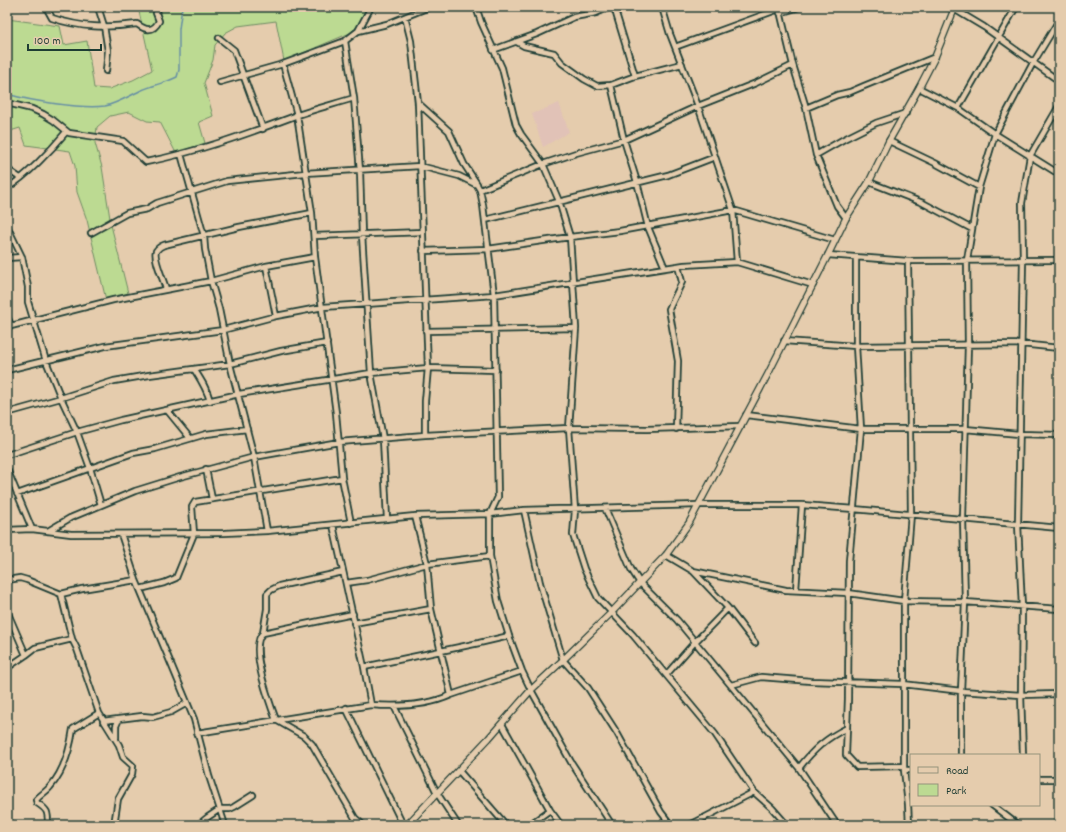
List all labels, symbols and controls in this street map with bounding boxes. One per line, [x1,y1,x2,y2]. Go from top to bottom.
scale bar [28,26,101,52]
text: 100 m [34,33,61,50]
legend [910,754,1040,806]
text: Road [946,763,968,780]
text: Park [946,783,967,800]

